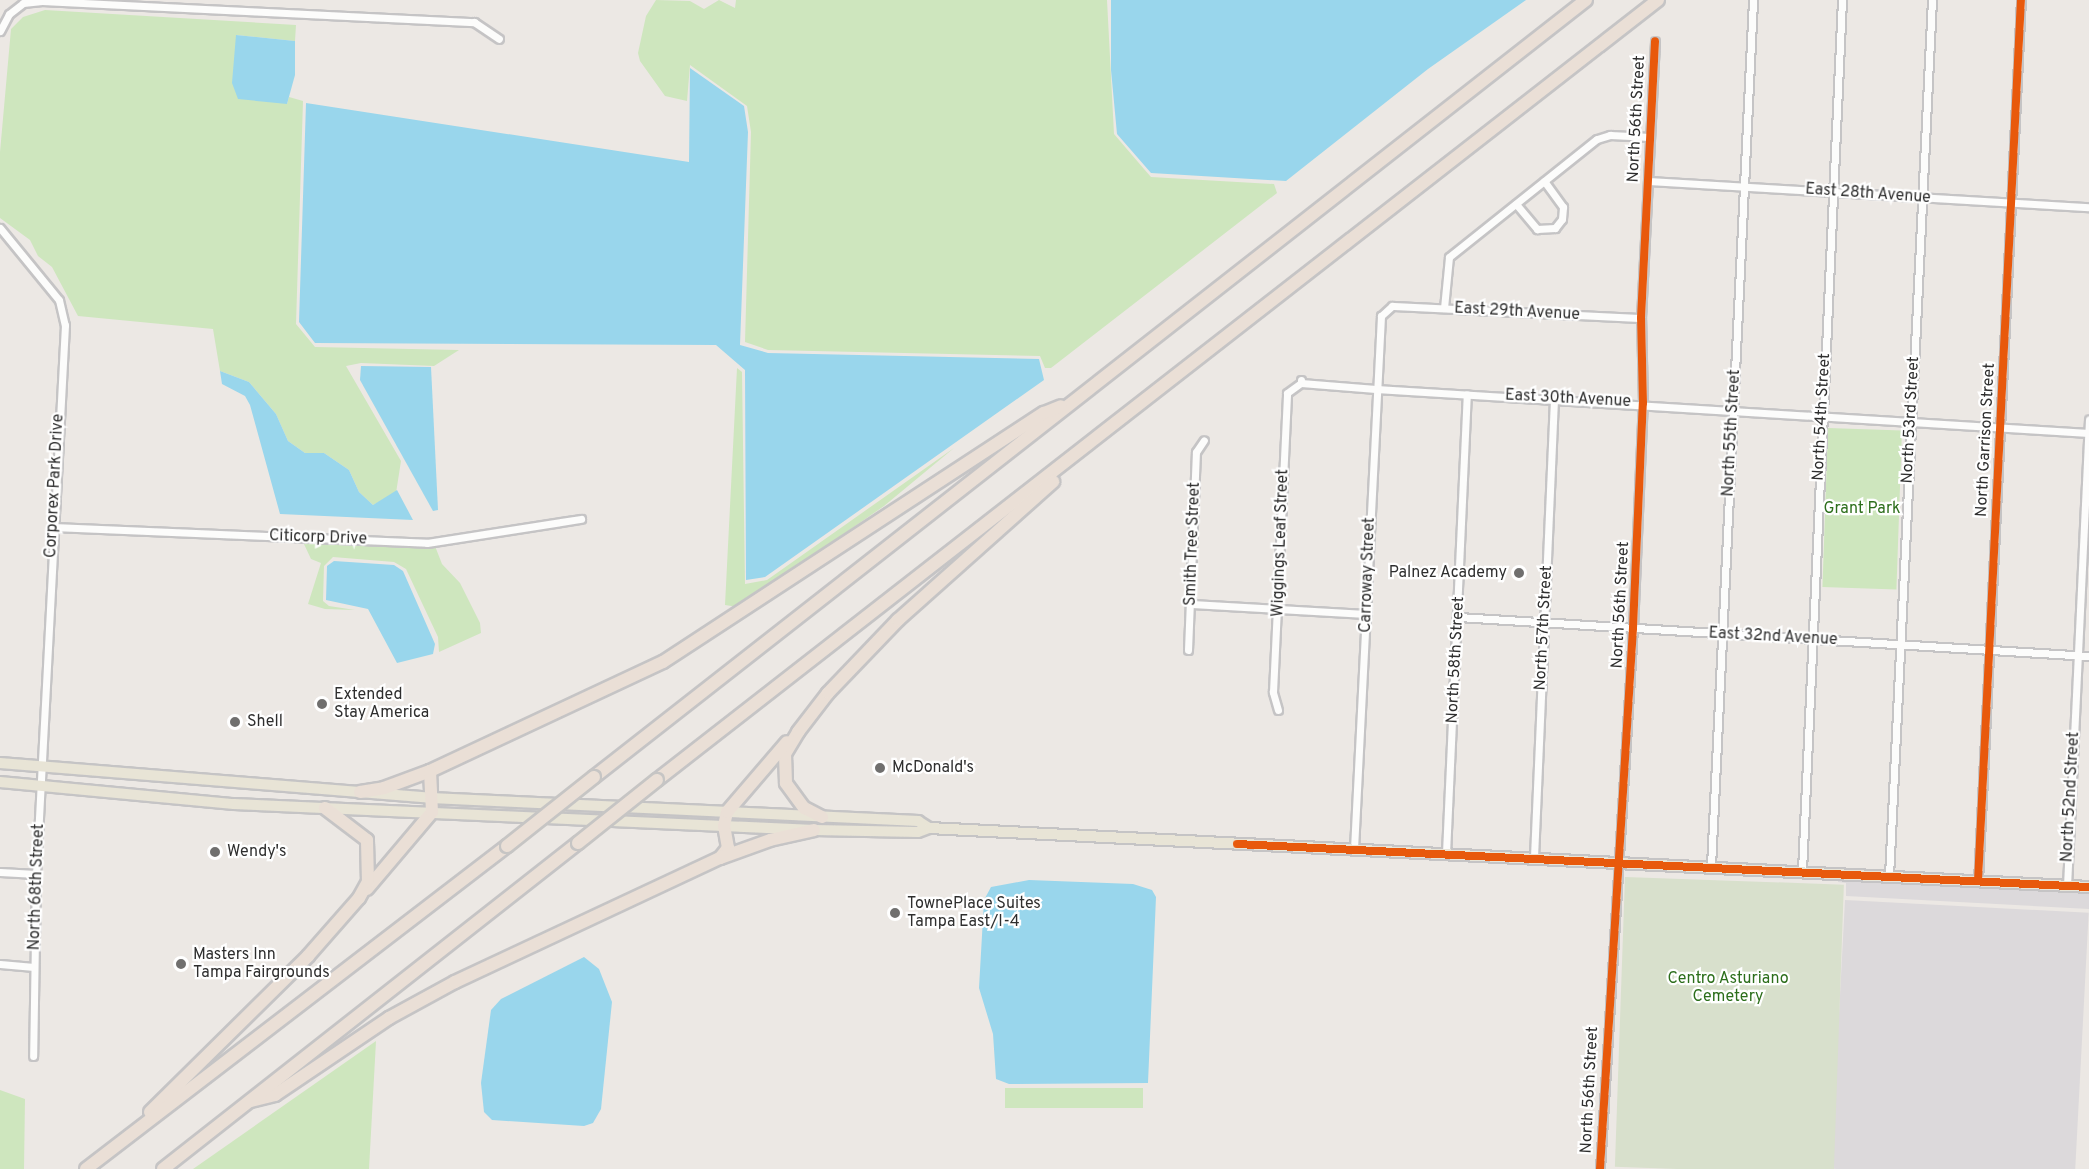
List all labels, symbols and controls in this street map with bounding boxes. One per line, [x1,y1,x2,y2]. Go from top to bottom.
street label: North 56th Street [1624,55,1650,183]
street label: East 28th Avenue [1804,180,1932,208]
street label: East 29th Avenue [1453,299,1581,325]
street label: North 54th Street [1809,353,1835,481]
street label: North 53rd Street [1898,356,1924,484]
street label: North Garrison Street [1972,363,2000,517]
street label: North 55th Street [1719,369,1745,497]
street label: East 30th Avenue [1504,386,1632,412]
street label: Corporex Park Drive [42,413,68,559]
street label: Wiggings Leaf Street [1269,469,1293,617]
street label: Smith Tree Street [1181,481,1205,607]
park label: Grant Park [1823,499,1901,519]
street label: Carroway Street [1356,517,1380,633]
street label: Citicorp Drive [269,527,367,549]
street label: North 56th Street [1608,541,1634,669]
place label: Palnez Academy [1388,563,1507,583]
street label: North 57th Street [1531,565,1557,691]
marker: Palnez Academy [1512,566,1526,580]
street label: North 58th Street [1443,596,1469,724]
street label: East 32nd Avenue [1708,624,1838,650]
place label: Extended Stay America [334,685,430,723]
marker: Extended Stay America [315,697,329,711]
place label: Shell [247,712,283,732]
marker: Shell [228,715,242,729]
street label: North 52nd Street [2058,731,2084,863]
place label: McDonald's [892,758,974,778]
marker: McDonald's [873,761,887,775]
street label: North 68th Street [25,823,49,951]
place label: Wendy's [227,842,287,862]
marker: Wendy's [208,845,222,859]
place label: TownePlace Suites Tampa East/I-4 [907,894,1041,932]
marker: TownePlace Suites Tampa East/I-4 [888,906,902,920]
place label: Masters Inn Tampa Fairgrounds [193,945,330,983]
marker: Masters Inn Tampa Fairgrounds [174,957,188,971]
park label: Centro Asturiano Cemetery [1667,969,1789,1007]
street label: North 56th Street [1577,1026,1603,1154]

